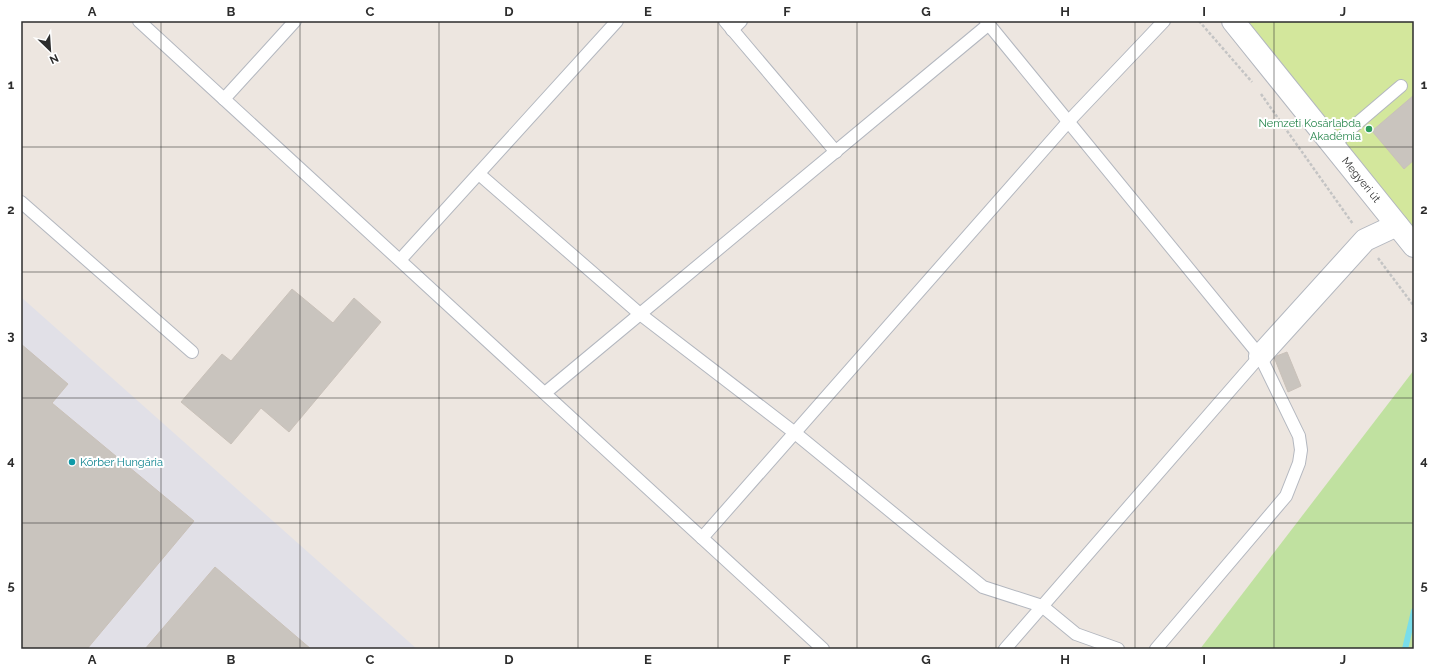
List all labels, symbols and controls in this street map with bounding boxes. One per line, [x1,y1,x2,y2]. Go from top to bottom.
text: A [88,4,97,19]
text: B [227,4,236,19]
text: C [366,4,375,19]
text: D [504,4,514,19]
text: E [644,4,652,19]
text: F [783,4,791,19]
text: G [921,4,931,19]
text: H [1060,4,1070,19]
text: I [1202,4,1206,19]
text: J [1340,4,1346,19]
north arrow [30,30,70,70]
text: N [47,51,61,66]
text: 1 [8,77,15,92]
text: 1 [1421,77,1428,92]
place label: Nemzeti Kosárlabda Akadémia [1258,117,1361,143]
marker: Nemzeti Kosárlabda Akadémia [1364,124,1374,134]
street label: Megyeri út [1339,155,1383,205]
text: 2 [7,202,15,217]
text: 2 [1420,202,1428,217]
text: 3 [7,328,15,343]
text: 3 [1420,328,1428,343]
text: 4 [7,453,15,468]
text: 4 [1420,453,1428,468]
place label: Körber Hungária [80,456,163,469]
marker: Körber Hungária [67,457,77,467]
text: 5 [7,578,15,593]
text: 5 [1420,578,1428,593]
text: A [88,652,97,667]
text: B [227,652,236,667]
text: C [366,652,375,667]
text: D [504,652,514,667]
text: E [644,652,652,667]
text: F [783,652,791,667]
text: G [921,652,931,667]
text: H [1060,652,1070,667]
text: I [1202,652,1206,667]
text: J [1340,652,1346,667]

